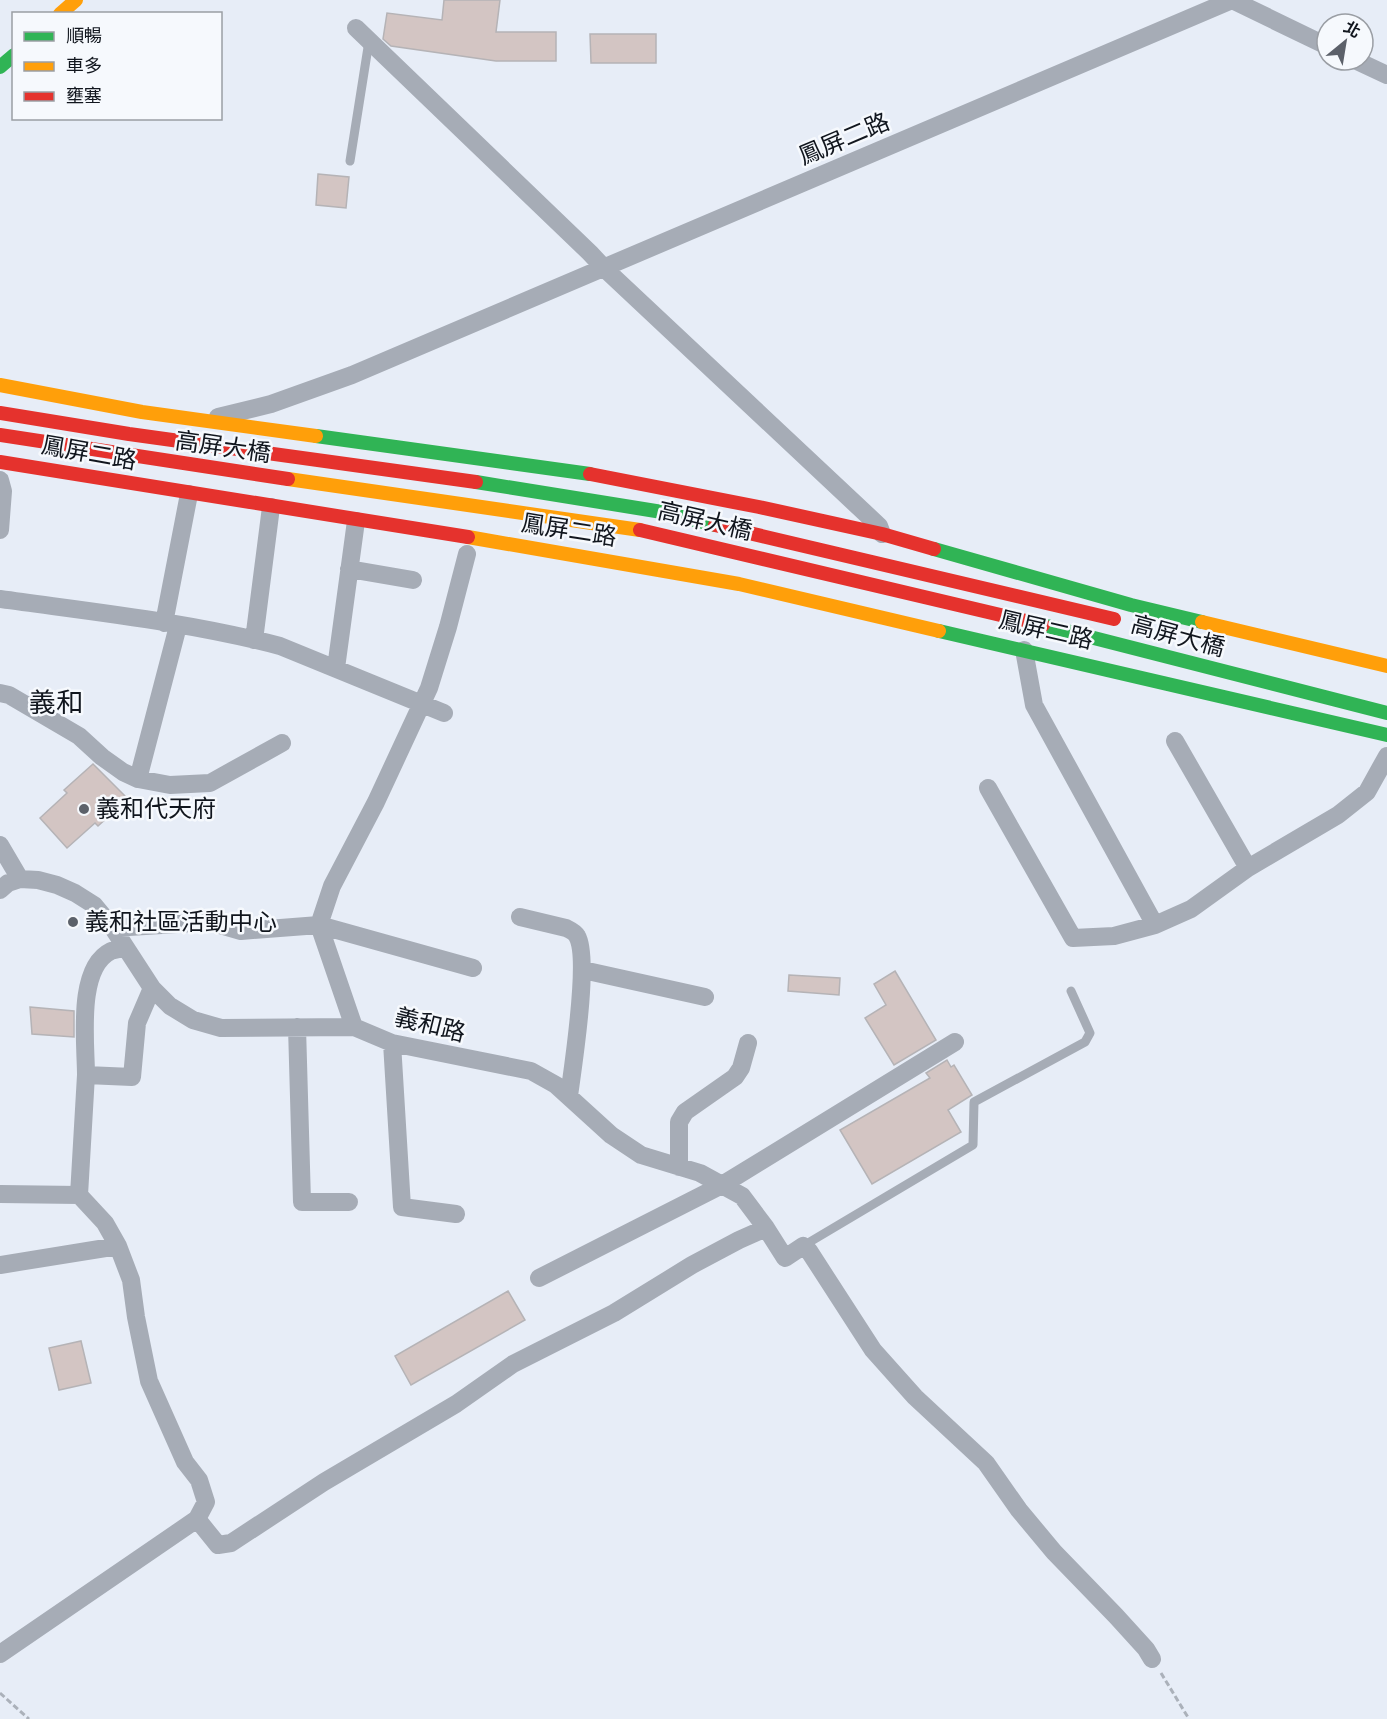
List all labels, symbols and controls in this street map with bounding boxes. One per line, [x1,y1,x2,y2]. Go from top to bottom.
legend [12,12,222,120]
north arrow [1315,12,1375,72]
text: 北 [1340,15,1365,43]
text: 順暢 [66,23,102,49]
text: 車多 [66,53,102,79]
text: 壅塞 [66,83,102,109]
street label: 鳳屏二路 [793,104,895,173]
street label: 高屏大橋 [173,422,273,471]
street label: 鳳屏二路 [39,427,139,478]
street label: 高屏大橋 [654,493,756,548]
street label: 鳳屏二路 [519,505,619,554]
street label: 鳳屏二路 [995,602,1097,657]
street label: 高屏大橋 [1127,606,1229,665]
district label: 義和 [29,683,83,722]
place label: 義和代天府 [96,791,216,826]
marker: 義和代天府 [77,802,91,816]
place label: 義和社區活動中心 [85,904,277,939]
marker: 義和社區活動中心 [66,915,80,929]
street label: 義和路 [391,999,469,1050]

